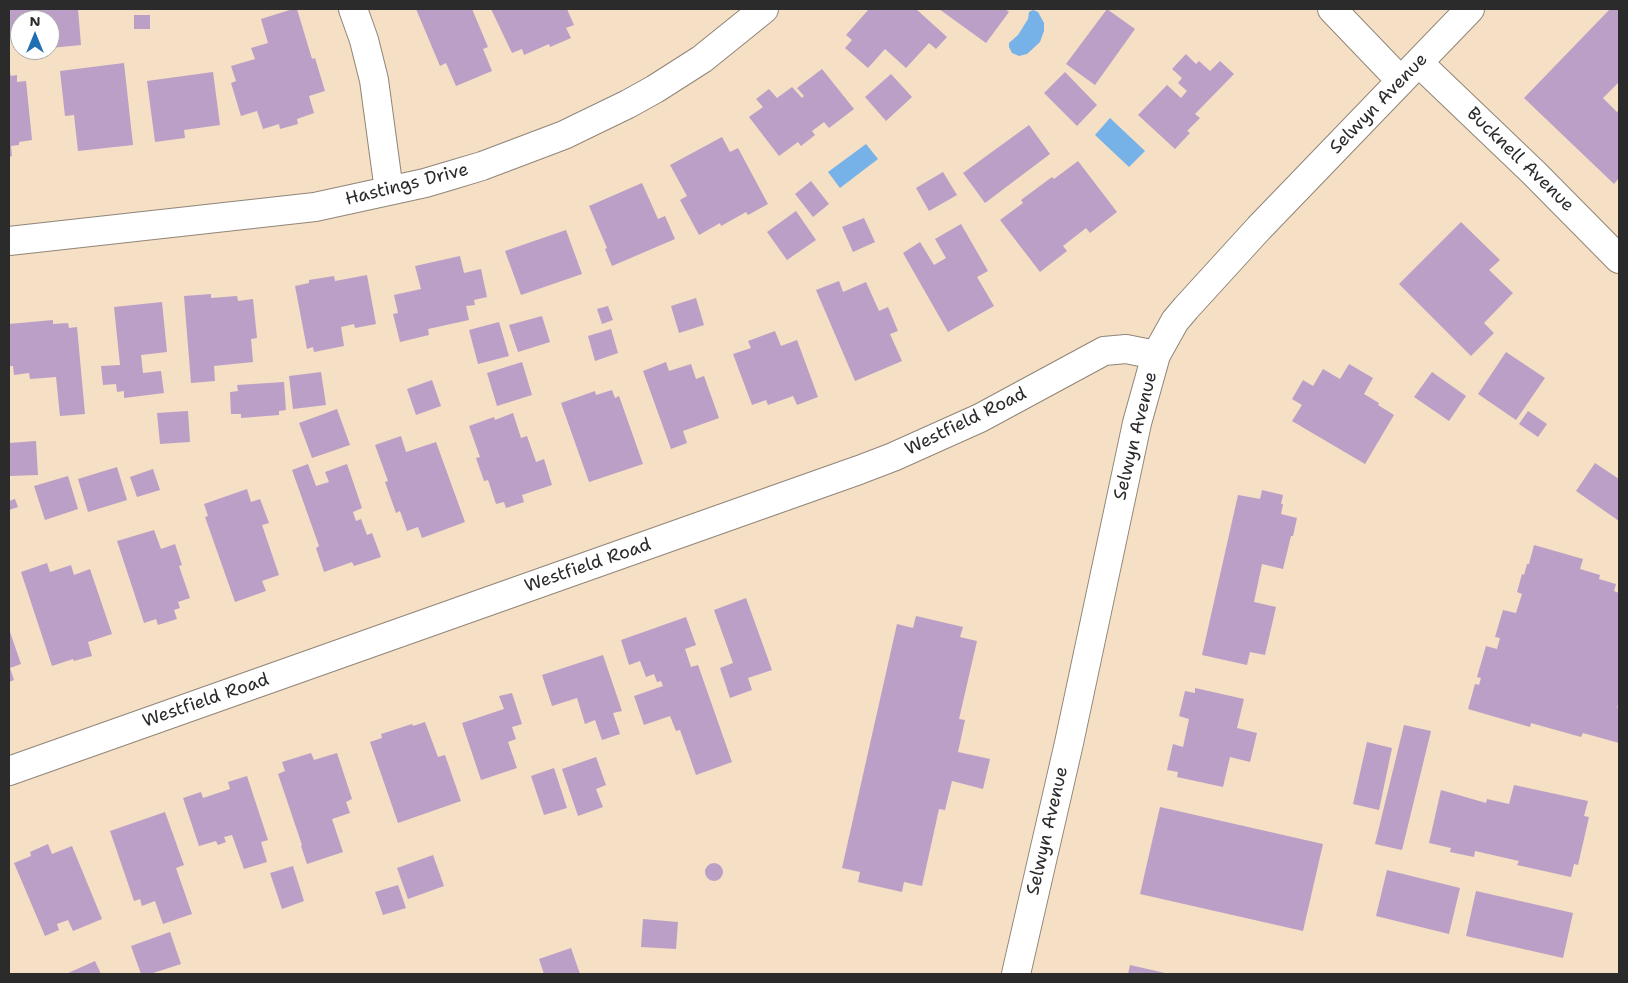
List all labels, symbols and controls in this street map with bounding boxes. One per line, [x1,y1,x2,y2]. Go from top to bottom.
north arrow [10,10,60,60]
text: N [29,12,41,30]
street label: Selwyn Avenue [1326,49,1432,159]
street label: Bucknell Avenue [1462,103,1578,217]
street label: Hastings Drive [343,159,471,211]
street label: Selwyn Avenue [1110,370,1162,502]
street label: Westfield Road [902,383,1030,461]
street label: Westfield Road [522,534,654,598]
street label: Westfield Road [140,669,272,733]
street label: Selwyn Avenue [1023,765,1073,897]

